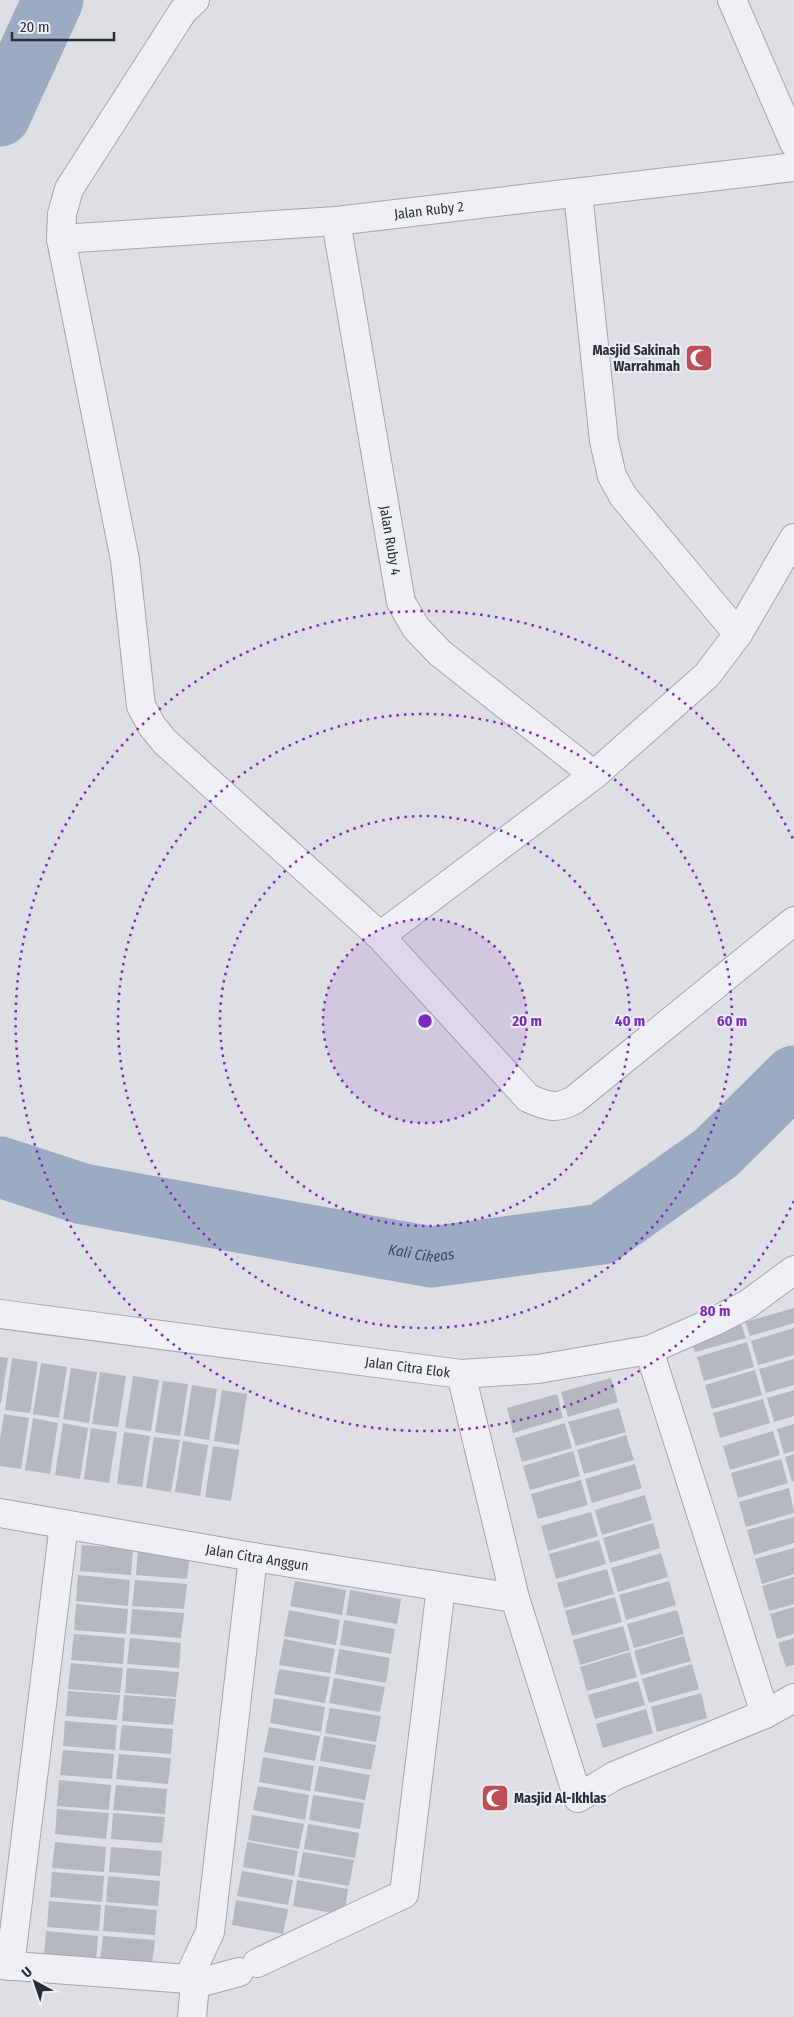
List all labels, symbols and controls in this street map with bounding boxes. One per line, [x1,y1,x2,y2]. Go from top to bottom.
scale bar [12,10,115,42]
text: 20 m [20,18,50,36]
street label: Jalan Ruby 2 [393,198,464,223]
place label: Masjid Sakinah Warrahmah [593,342,680,375]
mosque icon: Masjid Sakinah Warrahmah [684,343,714,373]
street label: Jalan Ruby 4 [376,504,405,577]
centre of rings [416,1012,434,1030]
text: 20 m [511,1012,542,1030]
text: 40 m [615,1012,645,1030]
text: 60 m [717,1012,747,1030]
water label: Kali Cikeas [387,1240,456,1266]
text: 80 m [700,1302,730,1320]
street label: Jalan Citra Elok [364,1353,452,1381]
street label: Jalan Citra Anggun [204,1540,310,1574]
mosque icon: Masjid Al-Ikhlas [480,1783,510,1813]
place label: Masjid Al-Ikhlas [514,1790,606,1807]
north arrow [10,1957,60,2007]
text: U [18,1963,36,1982]

